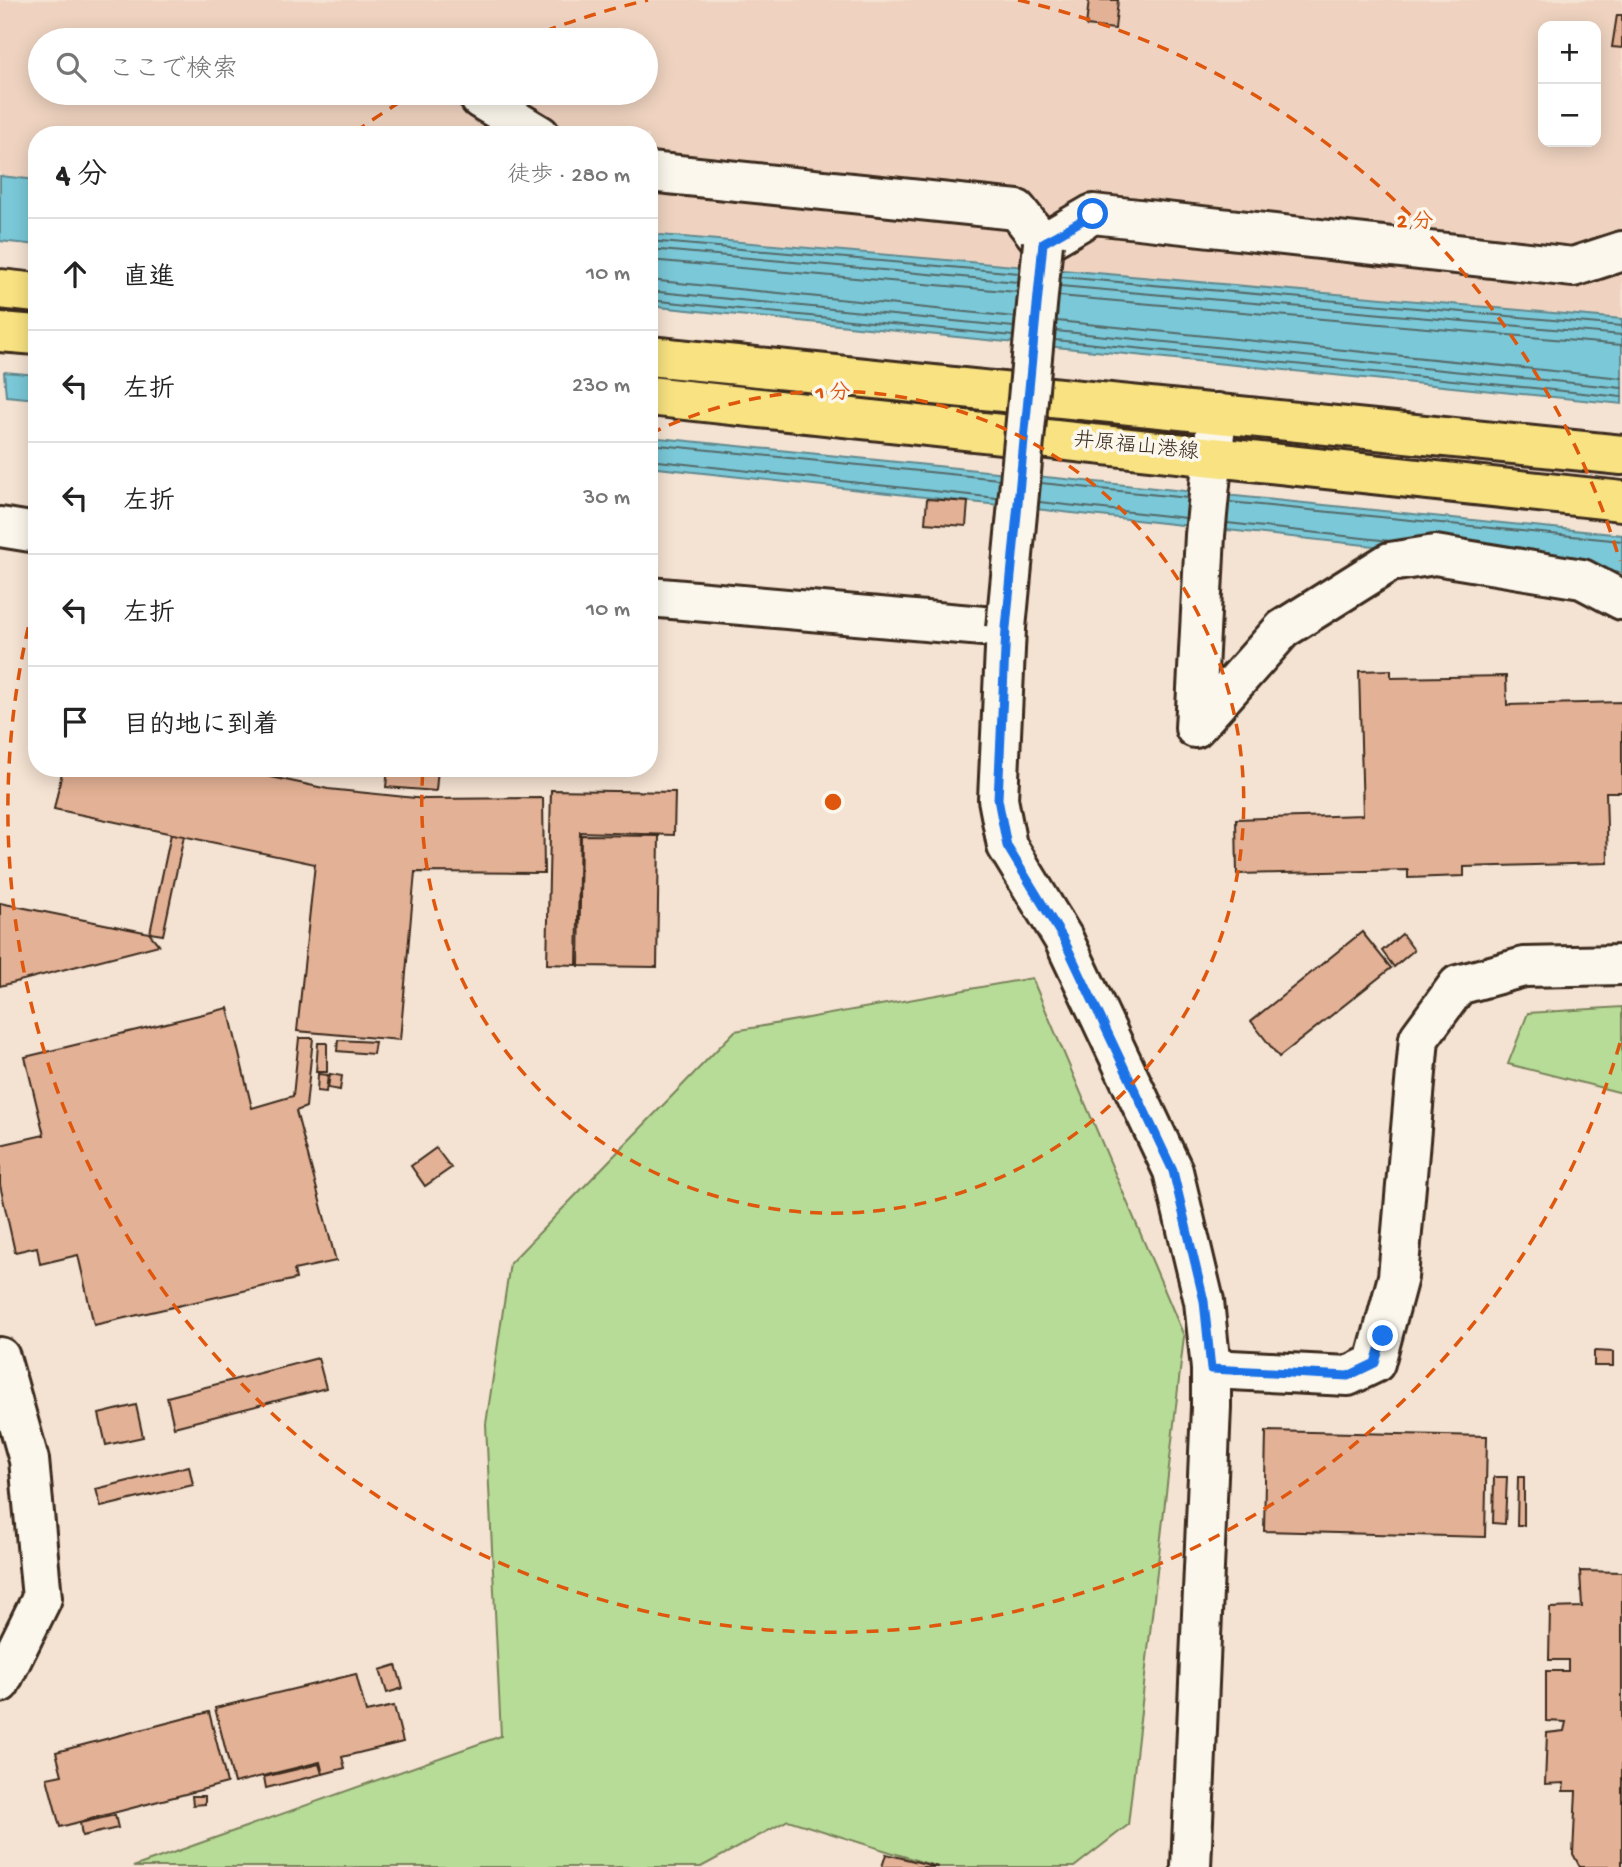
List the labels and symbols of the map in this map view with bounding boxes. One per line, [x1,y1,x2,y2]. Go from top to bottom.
route start [1077,198,1108,229]
text: 2 分 [1397,210,1433,236]
text: 1 分 [815,381,850,407]
street label: 井原福山港線 [1072,427,1200,467]
centre of rings [821,790,845,814]
route end [1367,1320,1398,1351]

